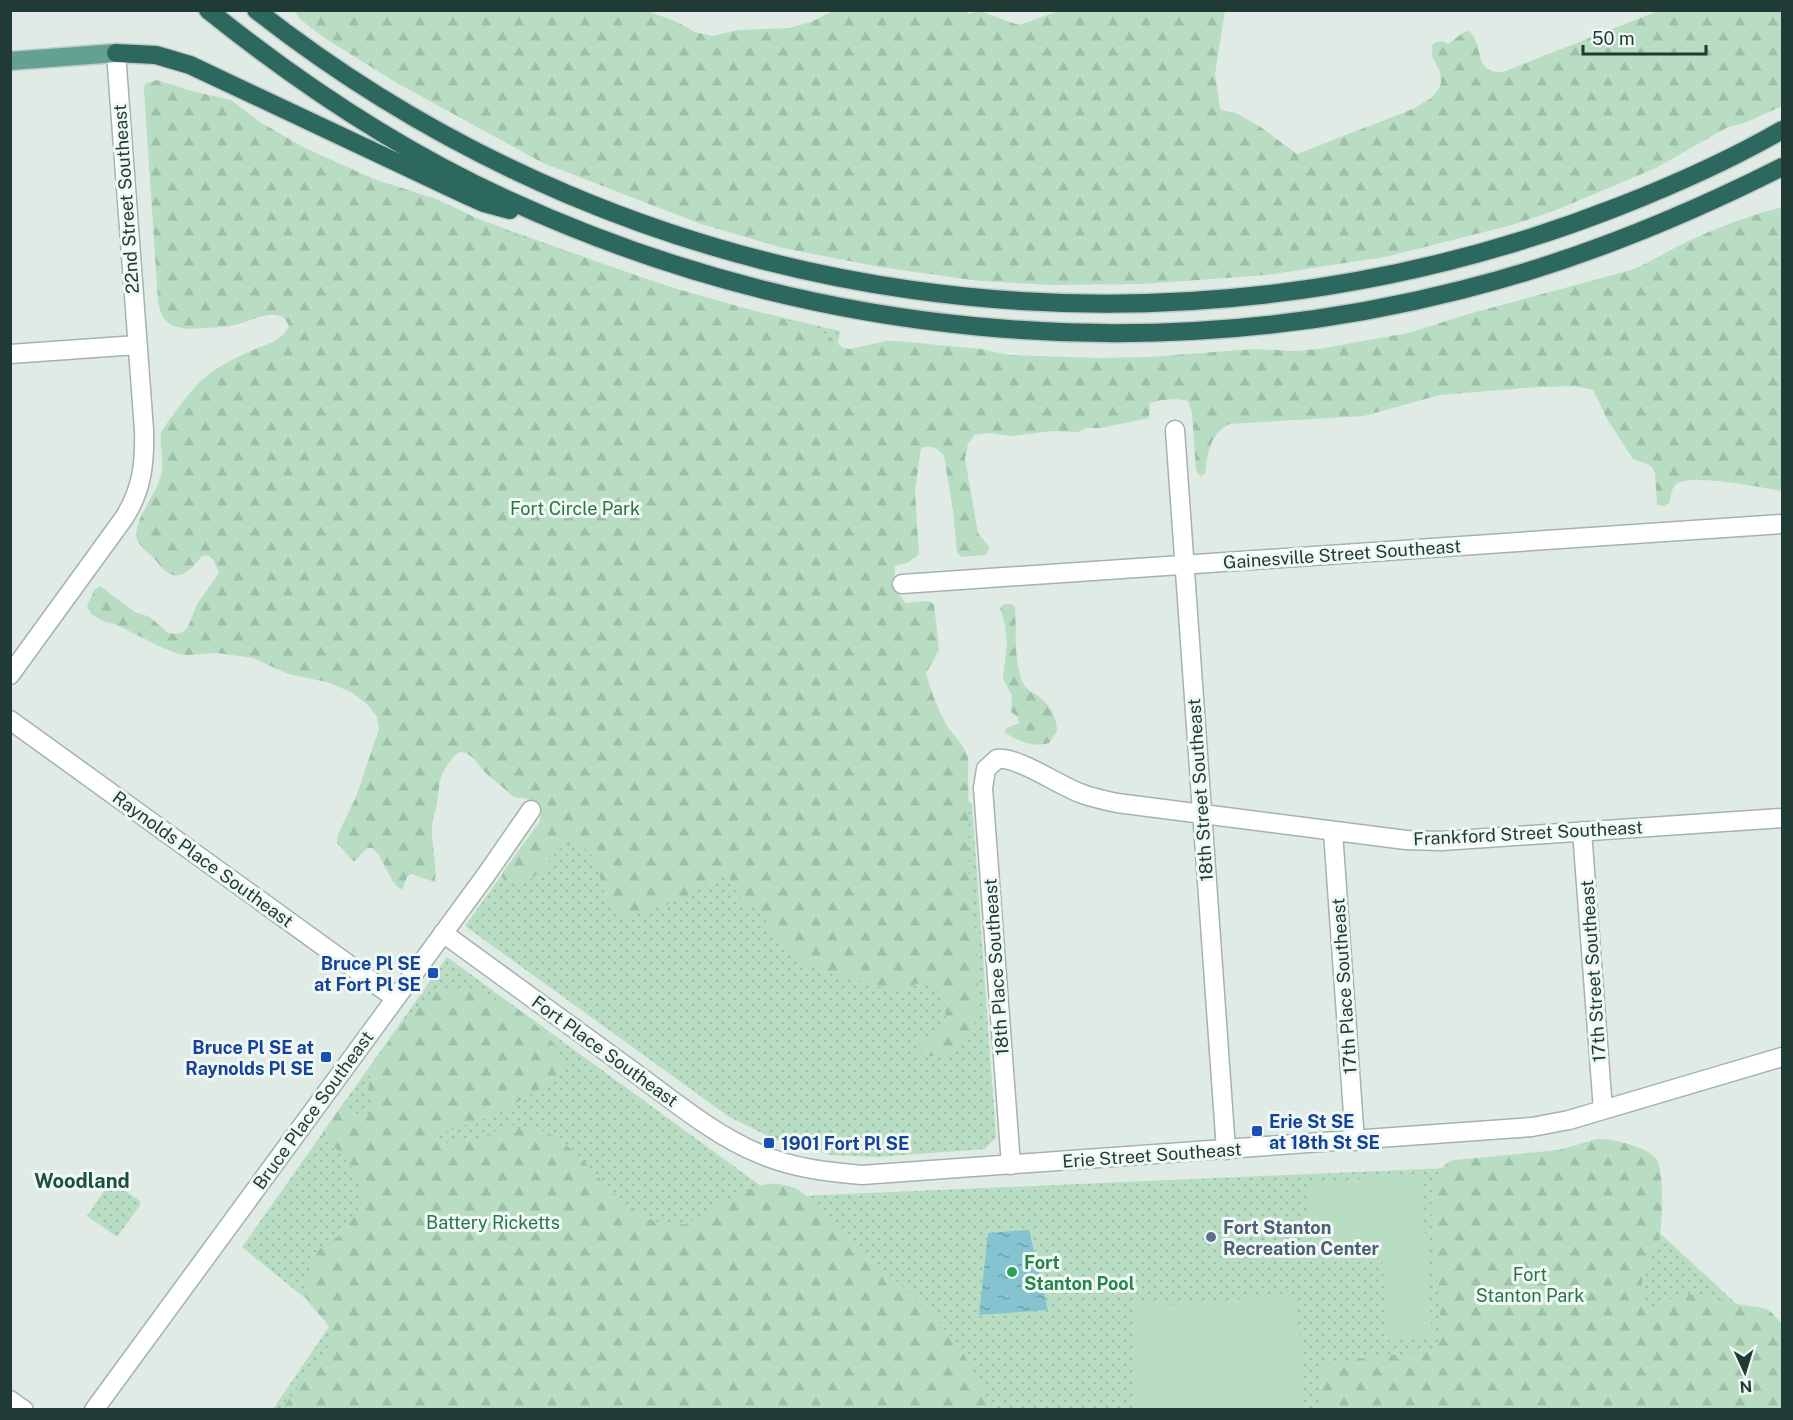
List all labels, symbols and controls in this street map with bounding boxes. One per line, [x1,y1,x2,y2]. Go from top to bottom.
scale bar [1583,18,1706,56]
text: 50 m [1592,28,1635,49]
street label: 22nd Street Southeast [109,104,143,294]
park label: Fort Circle Park [510,498,640,519]
street label: Gainesville Street Southeast [1222,535,1462,573]
street label: 18th Street Southeast [1183,698,1217,882]
street label: Raynolds Place Southeast [109,786,297,932]
street label: Frankford Street Southeast [1413,816,1643,850]
street label: 18th Place Southeast [979,878,1013,1056]
street label: 17th Street Southeast [1576,879,1610,1063]
street label: 17th Place Southeast [1327,897,1361,1075]
place label: Bruce Pl SE at Fort Pl SE [314,953,421,995]
marker: Bruce Pl SE at Fort Pl SE [426,966,440,980]
street label: Fort Place Southeast [528,991,682,1111]
street label: Bruce Place Southeast [248,1027,378,1193]
place label: Bruce Pl SE at Raynolds Pl SE [185,1037,314,1079]
marker: Bruce Pl SE at Raynolds Pl SE [319,1050,333,1064]
place label: Erie St SE at 18th St SE [1269,1111,1380,1153]
marker: Erie St SE at 18th St SE [1250,1124,1264,1138]
place label: 1901 Fort Pl SE [781,1133,909,1154]
marker: 1901 Fort Pl SE [762,1136,776,1150]
street label: Erie Street Southeast [1062,1138,1242,1172]
district label: Woodland [34,1169,130,1193]
park label: Battery Ricketts [426,1212,560,1233]
place label: Fort Stanton Recreation Center [1223,1217,1380,1259]
marker: Fort Stanton Recreation Center [1204,1230,1218,1244]
place label: Fort Stanton Pool [1024,1252,1135,1294]
park label: Fort Stanton Park [1476,1264,1584,1306]
marker: Fort Stanton Pool [1005,1265,1019,1279]
north arrow [1715,1342,1775,1402]
text: N [1739,1377,1753,1396]

